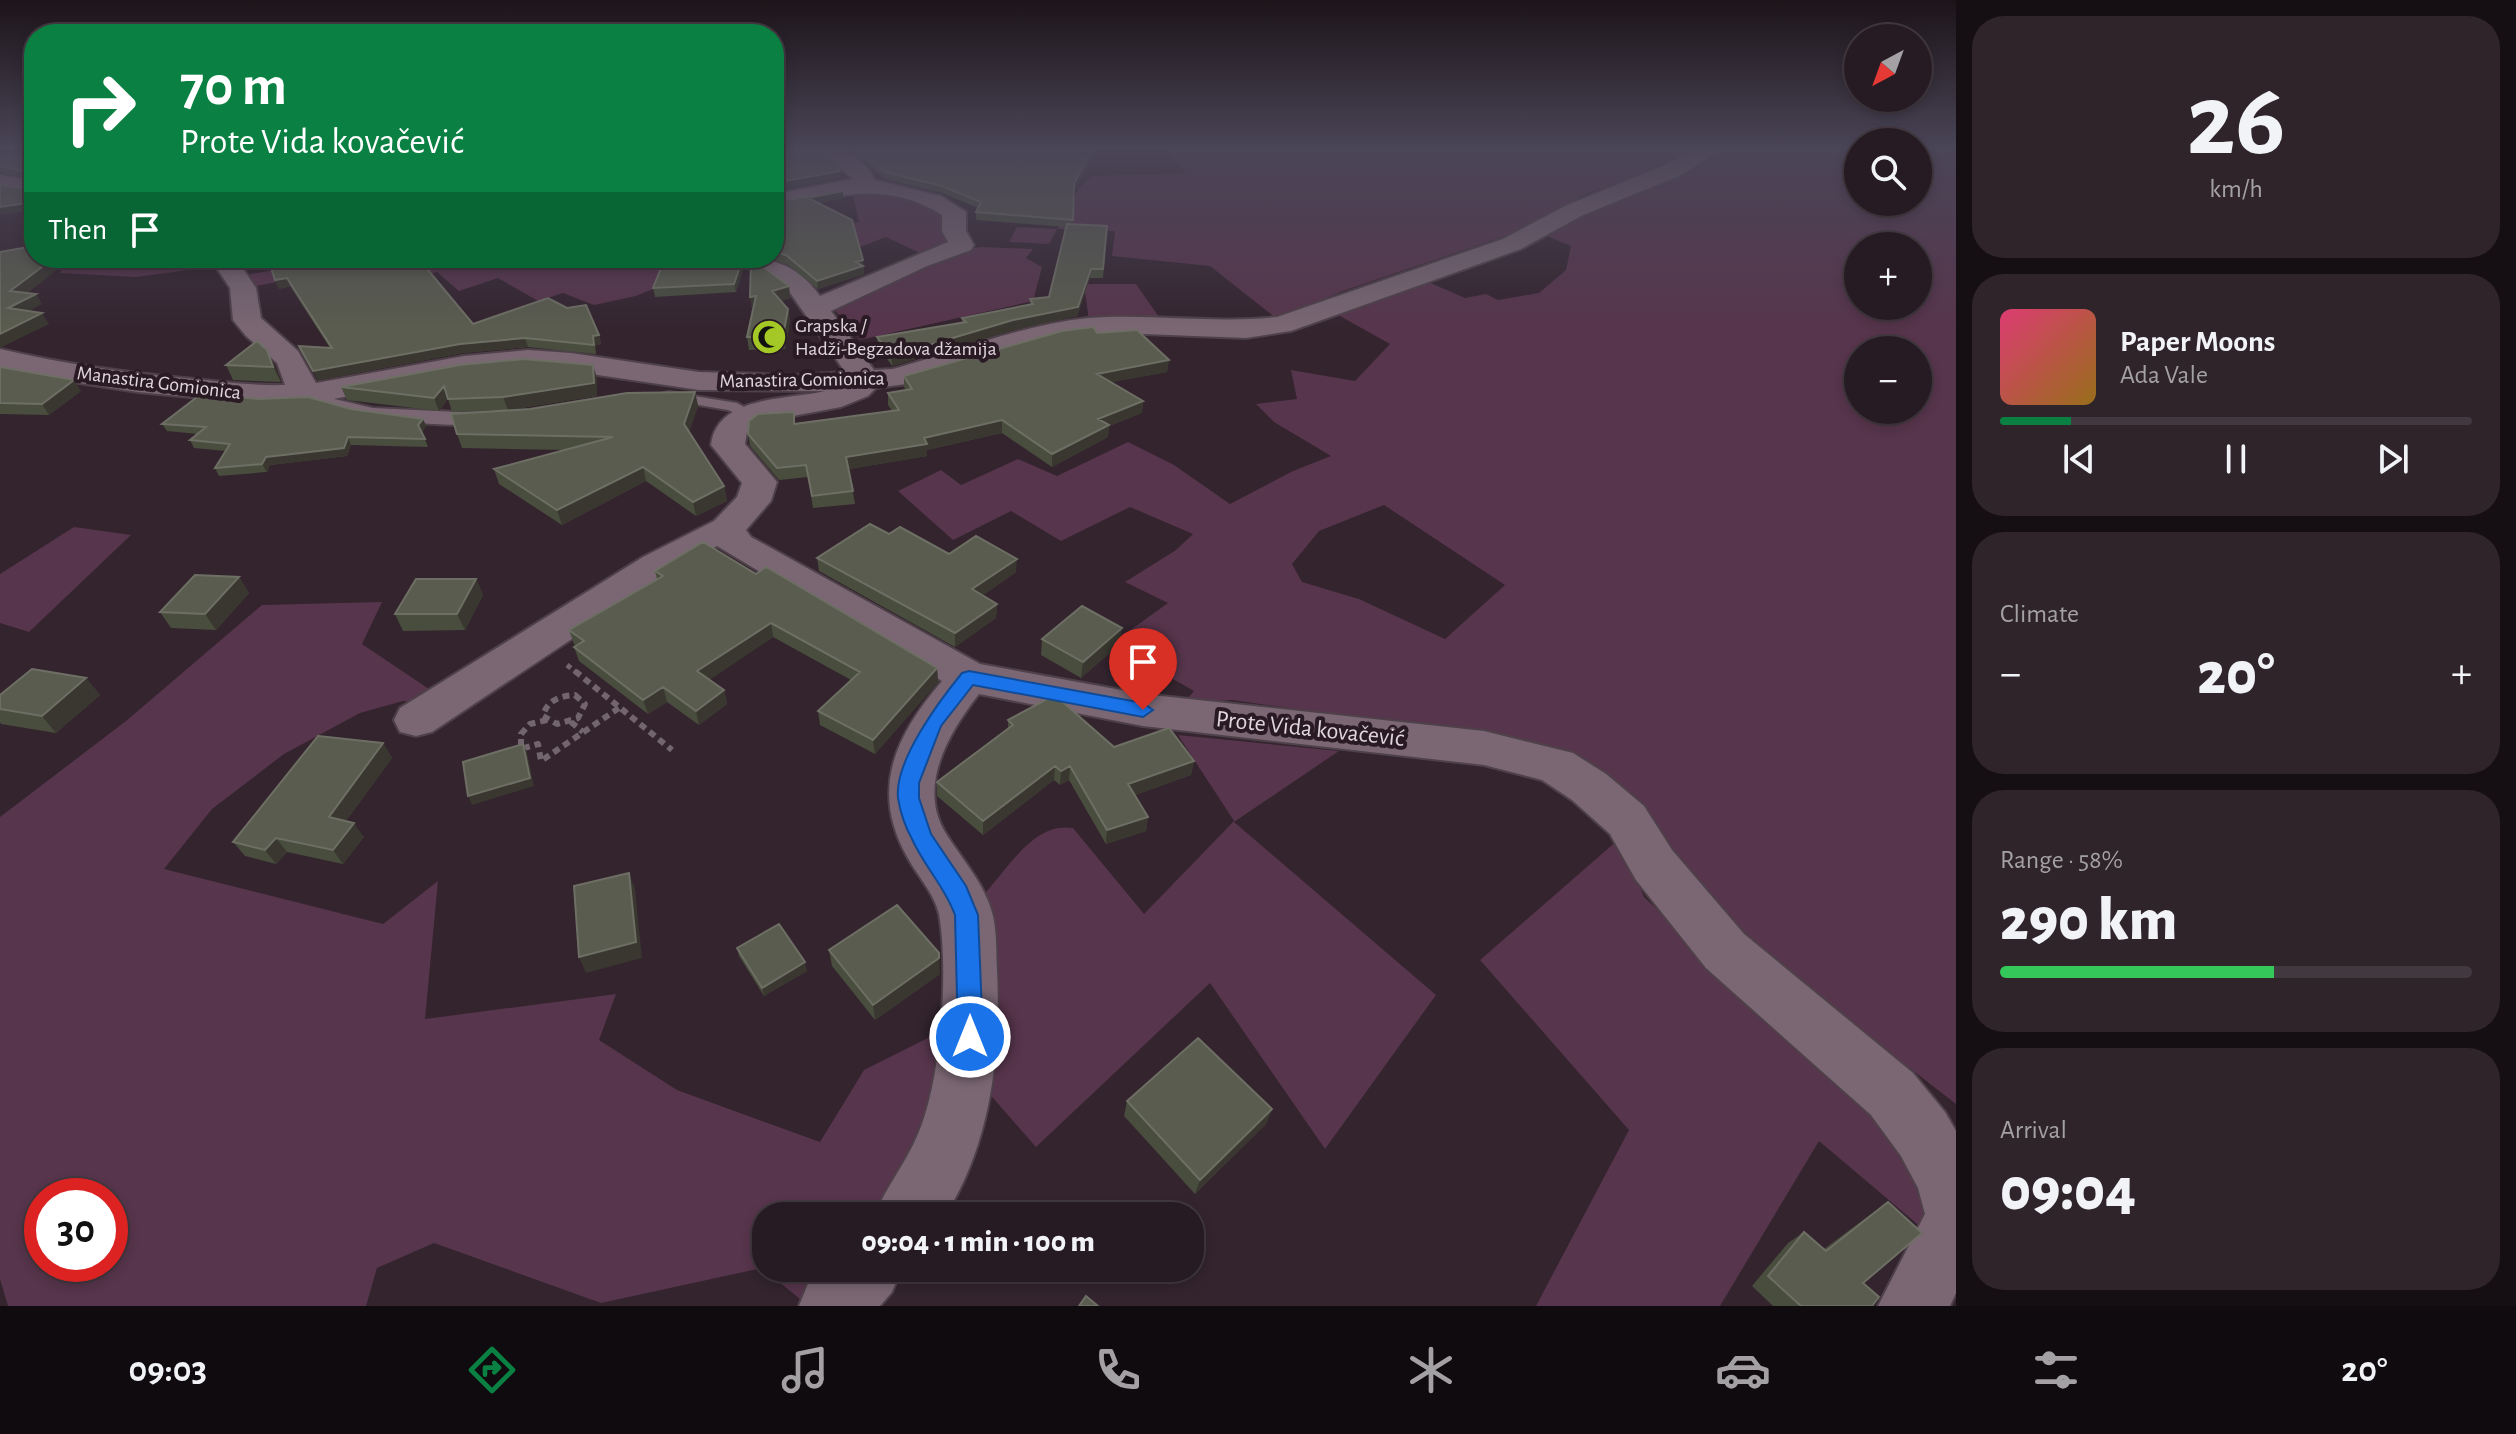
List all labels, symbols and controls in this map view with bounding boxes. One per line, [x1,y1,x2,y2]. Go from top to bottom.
north arrow [1844,24,1932,112]
map controls [1844,24,1932,424]
icon: right [48,56,152,160]
text: 70 m [180,59,287,115]
text: 26 [2186,70,2286,174]
text: Prote Vida kovačević [180,124,464,160]
button: search [1844,128,1932,216]
text: km/h [2209,176,2263,202]
icon: arrive [123,208,167,252]
text: Then [48,215,107,245]
button: + [1844,232,1932,320]
place label: Grapska / Hadži-Begzadova džamija [795,316,997,359]
mosque icon: Grapska / Hadži-Begzadova džamija [750,318,788,356]
text: Paper Moons [2120,327,2275,357]
button: − [1844,336,1932,424]
text: Ada Vale [2120,362,2208,388]
street label: Manastira Gomionica [76,363,242,403]
street label: Manastira Gomionica [719,369,885,391]
icon: previous [2057,437,2101,481]
icon: pause [2214,437,2258,481]
icon: next [2371,437,2415,481]
text: Climate [2000,601,2079,627]
pin [1109,628,1177,710]
icon: arrive [1121,640,1165,684]
text: 20° [2197,645,2275,705]
text: − [2000,652,2021,696]
text: + [2451,652,2472,696]
street label: Prote Vida kovačević [1215,707,1405,751]
text: Range · 58% [2000,847,2123,873]
text: 290 km [2000,891,2177,951]
position arrow [928,995,1012,1079]
text: Arrival [2000,1117,2067,1143]
text: 09:04 [2000,1161,2136,1221]
speed limit sign: 30 [24,1178,128,1282]
text: 09:04 · 1 min · 100 m [861,1227,1095,1257]
icon: directions [464,1342,520,1398]
icon: music [777,1342,833,1398]
icon: phone [1090,1342,1146,1398]
icon: climate [1403,1342,1459,1398]
icon: car [1715,1342,1771,1398]
icon: filters [2028,1342,2084,1398]
text: 09:03 [128,1352,207,1388]
text: 20° [2341,1352,2388,1388]

